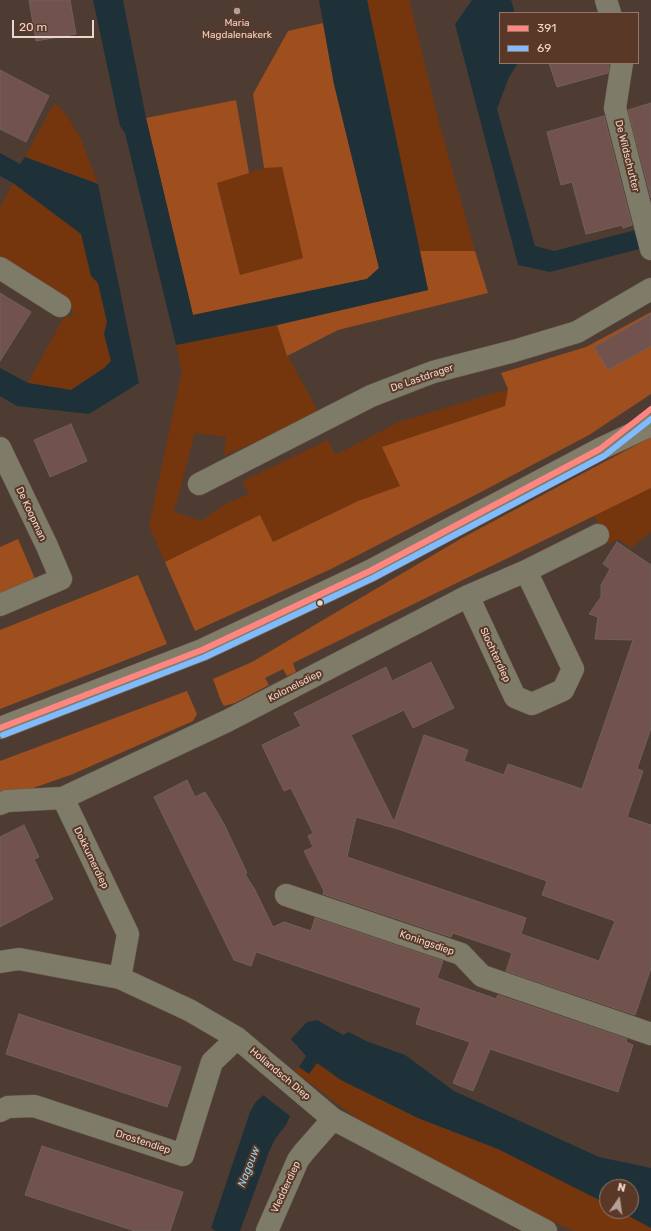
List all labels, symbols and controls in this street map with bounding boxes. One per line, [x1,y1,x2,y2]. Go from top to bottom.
marker: Maria Magdalenakerk [232,6,242,16]
scale bar [14,12,96,38]
legend [499,12,639,64]
place label: Maria Magdalenakerk [202,17,272,40]
text: 20 m [19,20,47,34]
text: 391 [537,21,556,35]
text: 69 [537,41,551,55]
street label: De Wildschutter [612,119,642,193]
street label: De Lastdrager [389,362,455,394]
street label: De Koopman [13,485,49,543]
unlabelled marker [315,598,325,608]
street label: Slochterdiep [477,626,513,684]
street label: Kolonelsdiep [266,667,324,705]
street label: Dokkumerdiep [71,825,111,891]
street label: Koningsdiep [398,928,456,958]
street label: Hollandsch Diep [247,1045,313,1103]
street label: Drostendiep [114,1127,172,1157]
water label: Nagouw [235,1145,263,1189]
street label: Vledderdiep [269,1159,303,1215]
north arrow [599,1179,639,1219]
text: N [616,1181,627,1195]

